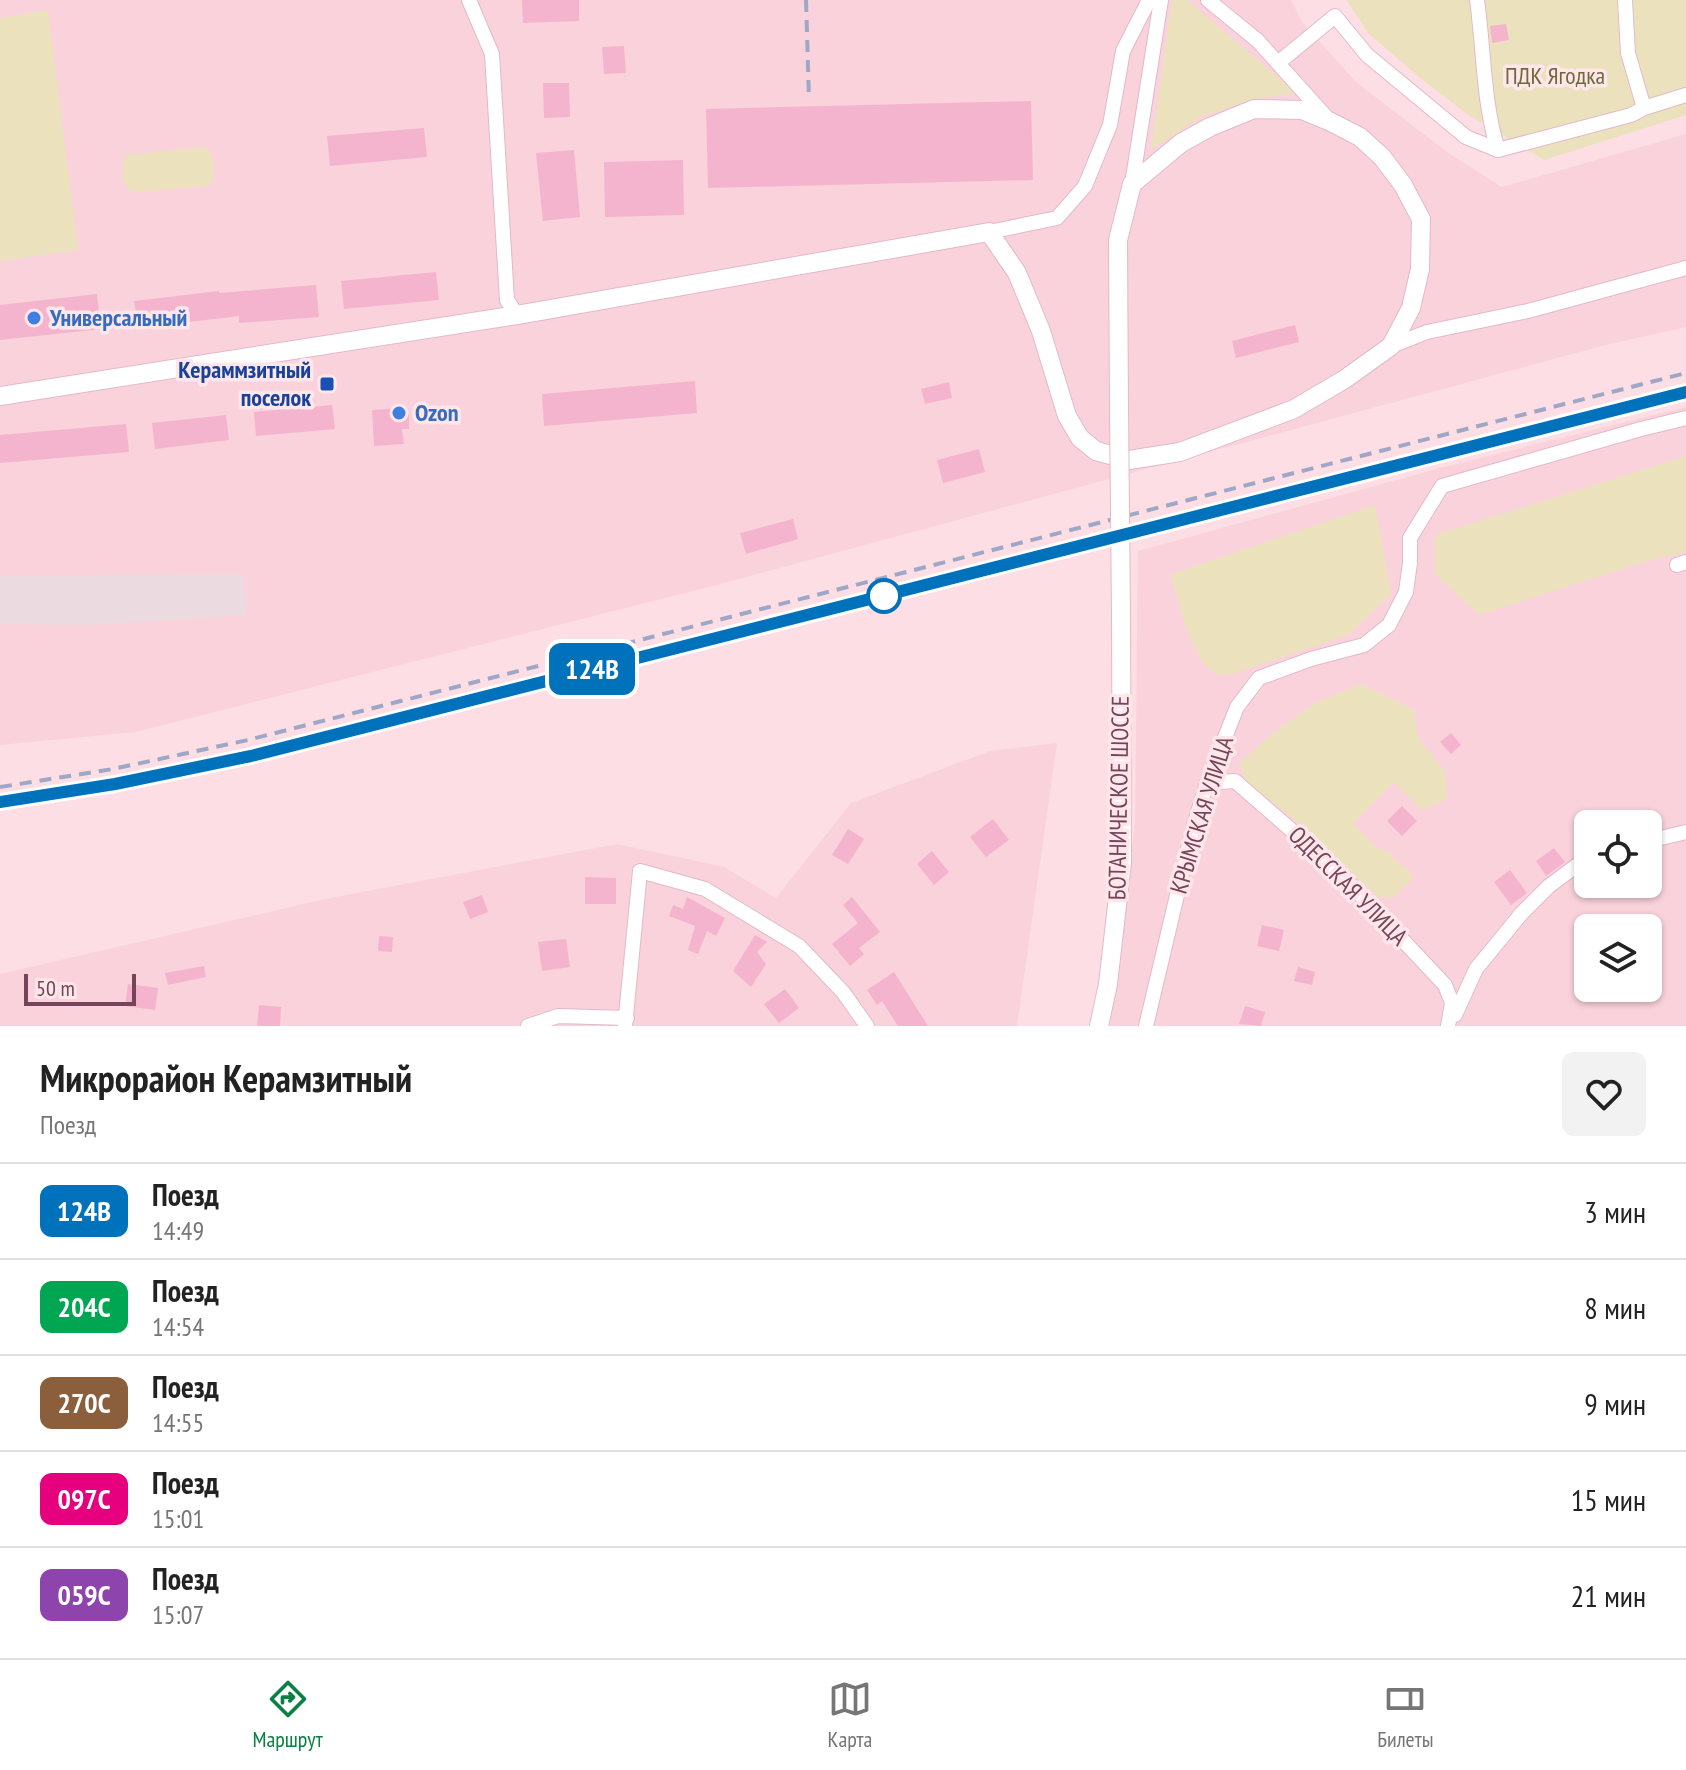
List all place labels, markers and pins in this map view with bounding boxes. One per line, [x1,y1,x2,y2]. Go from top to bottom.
place label: Универсальный [49,302,187,333]
marker: Универсальный [25,309,43,327]
place label: Кераммзитный поселок [178,354,311,413]
marker: Кераммзитный поселок [318,375,336,393]
place label: Ozon [415,397,458,428]
marker: Ozon [390,404,408,422]
unlabelled marker [867,579,901,613]

